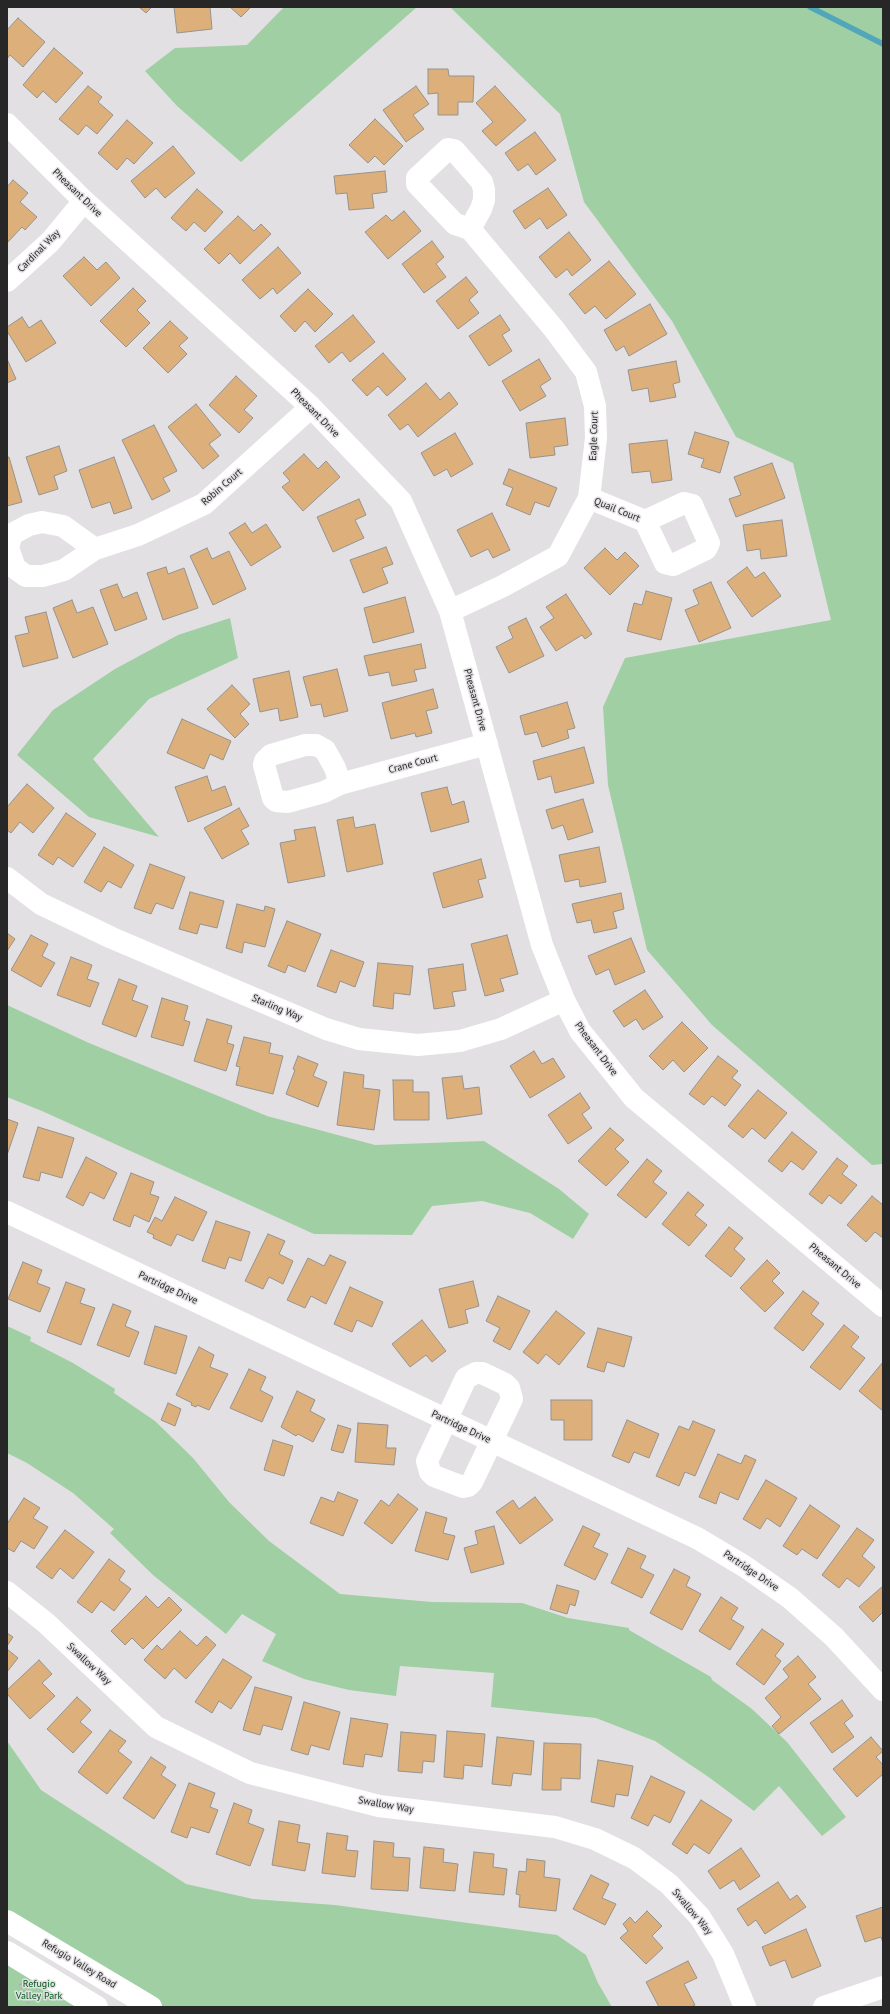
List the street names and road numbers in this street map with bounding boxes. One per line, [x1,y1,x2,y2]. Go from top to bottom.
street label: Pheasant Drive [50,166,104,220]
street label: Cardinal Way [15,227,63,275]
street label: Pheasant Drive [288,386,342,440]
street label: Eagle Court [587,411,601,461]
street label: Robin Court [199,466,245,508]
street label: Quail Court [592,495,642,525]
street label: Pheasant Drive [461,667,489,733]
street label: Crane Court [387,752,439,776]
street label: Starling Way [250,992,304,1024]
street label: Pheasant Drive [572,1020,620,1078]
street label: Pheasant Drive [807,1241,863,1291]
street label: Partridge Drive [136,1269,200,1307]
street label: Partridge Drive [429,1408,493,1446]
street label: Partridge Drive [721,1548,781,1594]
street label: Swallow Way [64,1640,114,1688]
street label: Swallow Way [357,1794,415,1816]
street label: Swallow Way [669,1887,715,1937]
street label: Refugio Valley Road [40,1937,118,1991]

